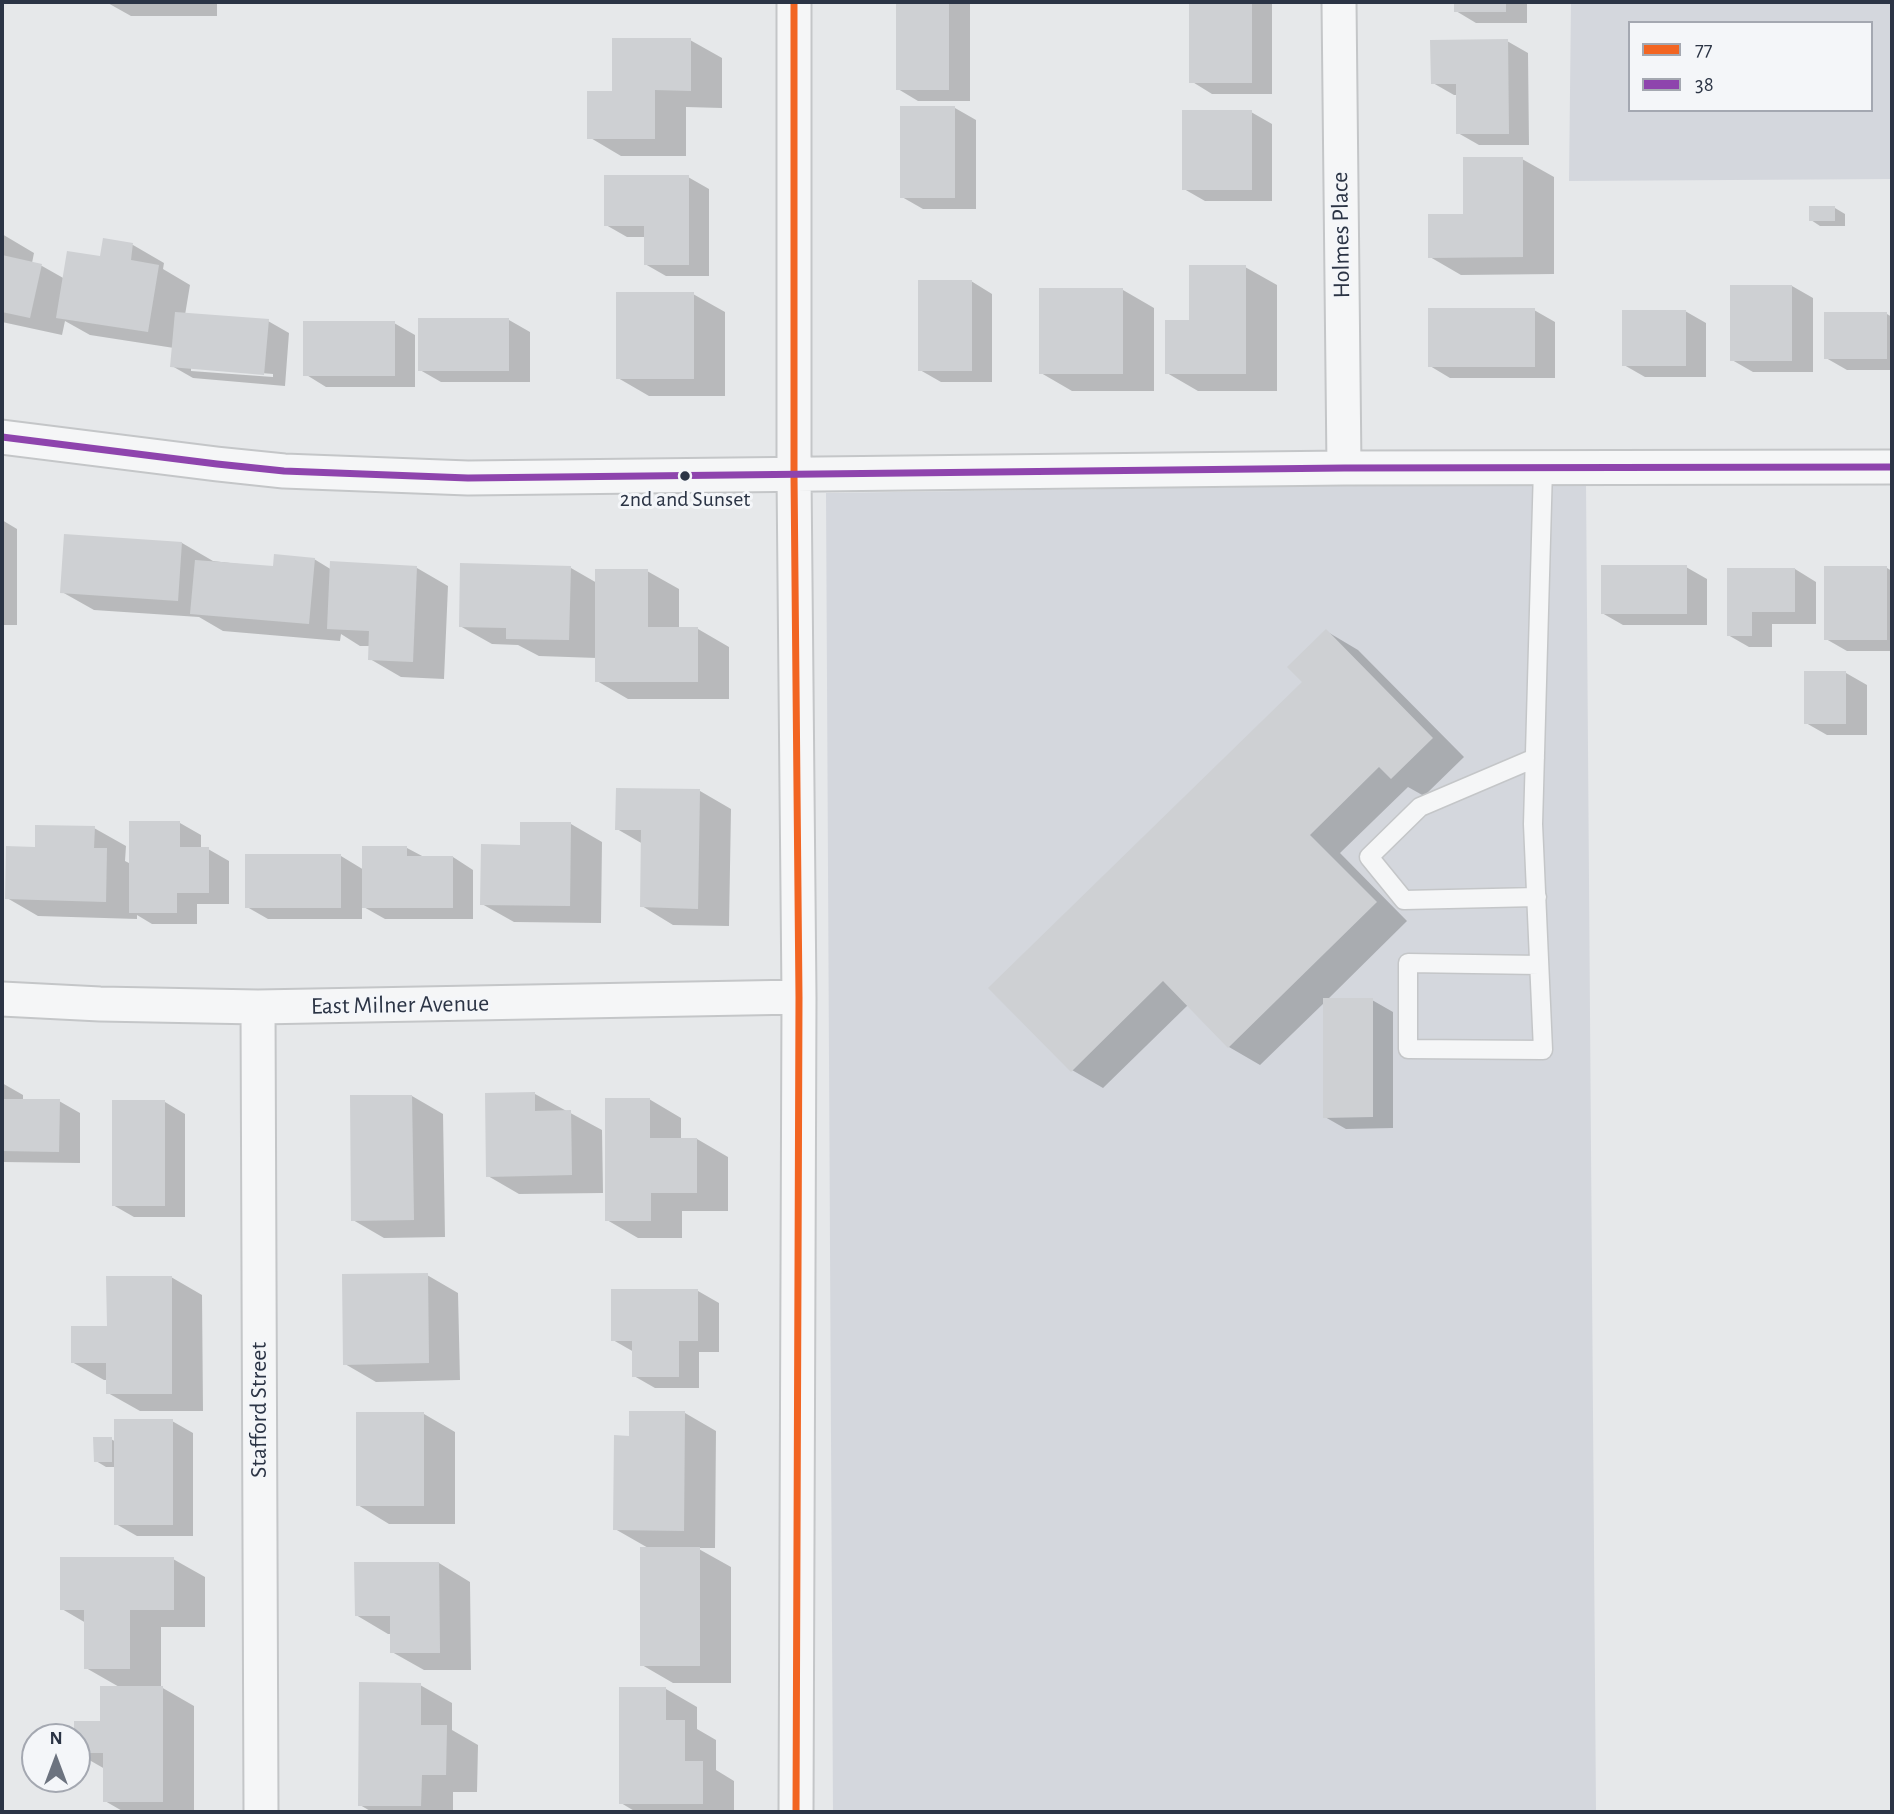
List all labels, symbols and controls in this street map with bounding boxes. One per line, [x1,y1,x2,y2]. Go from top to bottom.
legend [1628,21,1873,112]
text: 77 [1695,39,1713,60]
text: 38 [1695,74,1714,95]
street label: Holmes Place [1325,171,1357,299]
marker: 2nd and Sunset [678,469,692,483]
place label: 2nd and Sunset [620,486,750,512]
street label: East Milner Avenue [311,989,489,1021]
street label: Stafford Street [245,1342,273,1478]
north arrow [21,1723,91,1793]
text: N [49,1729,63,1748]

